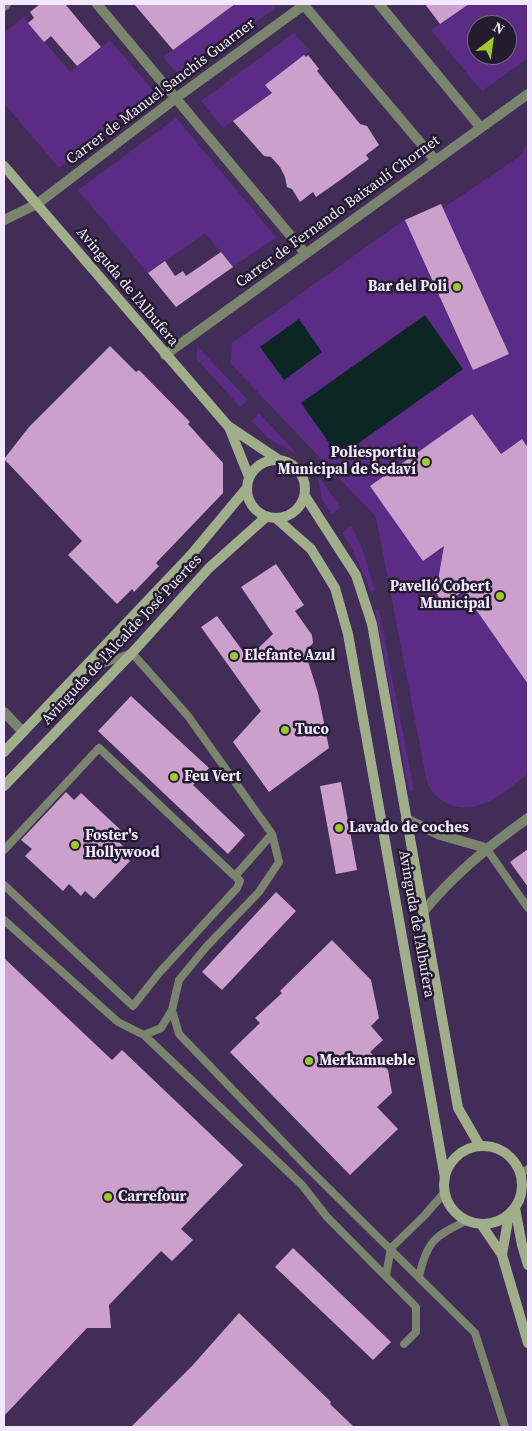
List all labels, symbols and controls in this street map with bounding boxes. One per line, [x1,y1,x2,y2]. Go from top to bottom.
street label: Carrer de Manuel Sanchis Guarner [63,15,259,169]
north arrow [467,15,517,65]
text: N [490,17,508,39]
street label: Carrer de Fernando Baixaulí Chornet [233,132,443,292]
street label: Avinguda de l'Albufera [72,224,182,350]
place label: Bar del Poli [368,278,447,296]
marker: Bar del Poli [451,281,463,293]
place label: Poliesportiu Municipal de Sedaví [278,444,416,479]
marker: Poliesportiu Municipal de Sedaví [420,456,432,468]
street label: Avinguda de l'Alcalde José Puertes [38,551,206,729]
place label: Pavelló Cobert Municipal [390,578,490,613]
marker: Pavelló Cobert Municipal [494,590,506,602]
place label: Elefante Azul [244,647,335,665]
marker: Elefante Azul [228,650,240,662]
place label: Tuco [295,721,329,739]
marker: Tuco [279,724,291,736]
place label: Feu Vert [184,768,241,786]
marker: Feu Vert [168,771,180,783]
place label: Lavado de coches [349,819,469,837]
marker: Lavado de coches [333,822,345,834]
place label: Foster's Hollywood [85,827,160,862]
marker: Foster's Hollywood [69,839,81,851]
street label: Avinguda de l'Albufera [394,849,438,999]
place label: Merkamueble [319,1052,415,1070]
marker: Merkamueble [303,1055,315,1067]
place label: Carrefour [118,1188,187,1206]
marker: Carrefour [102,1191,114,1203]

